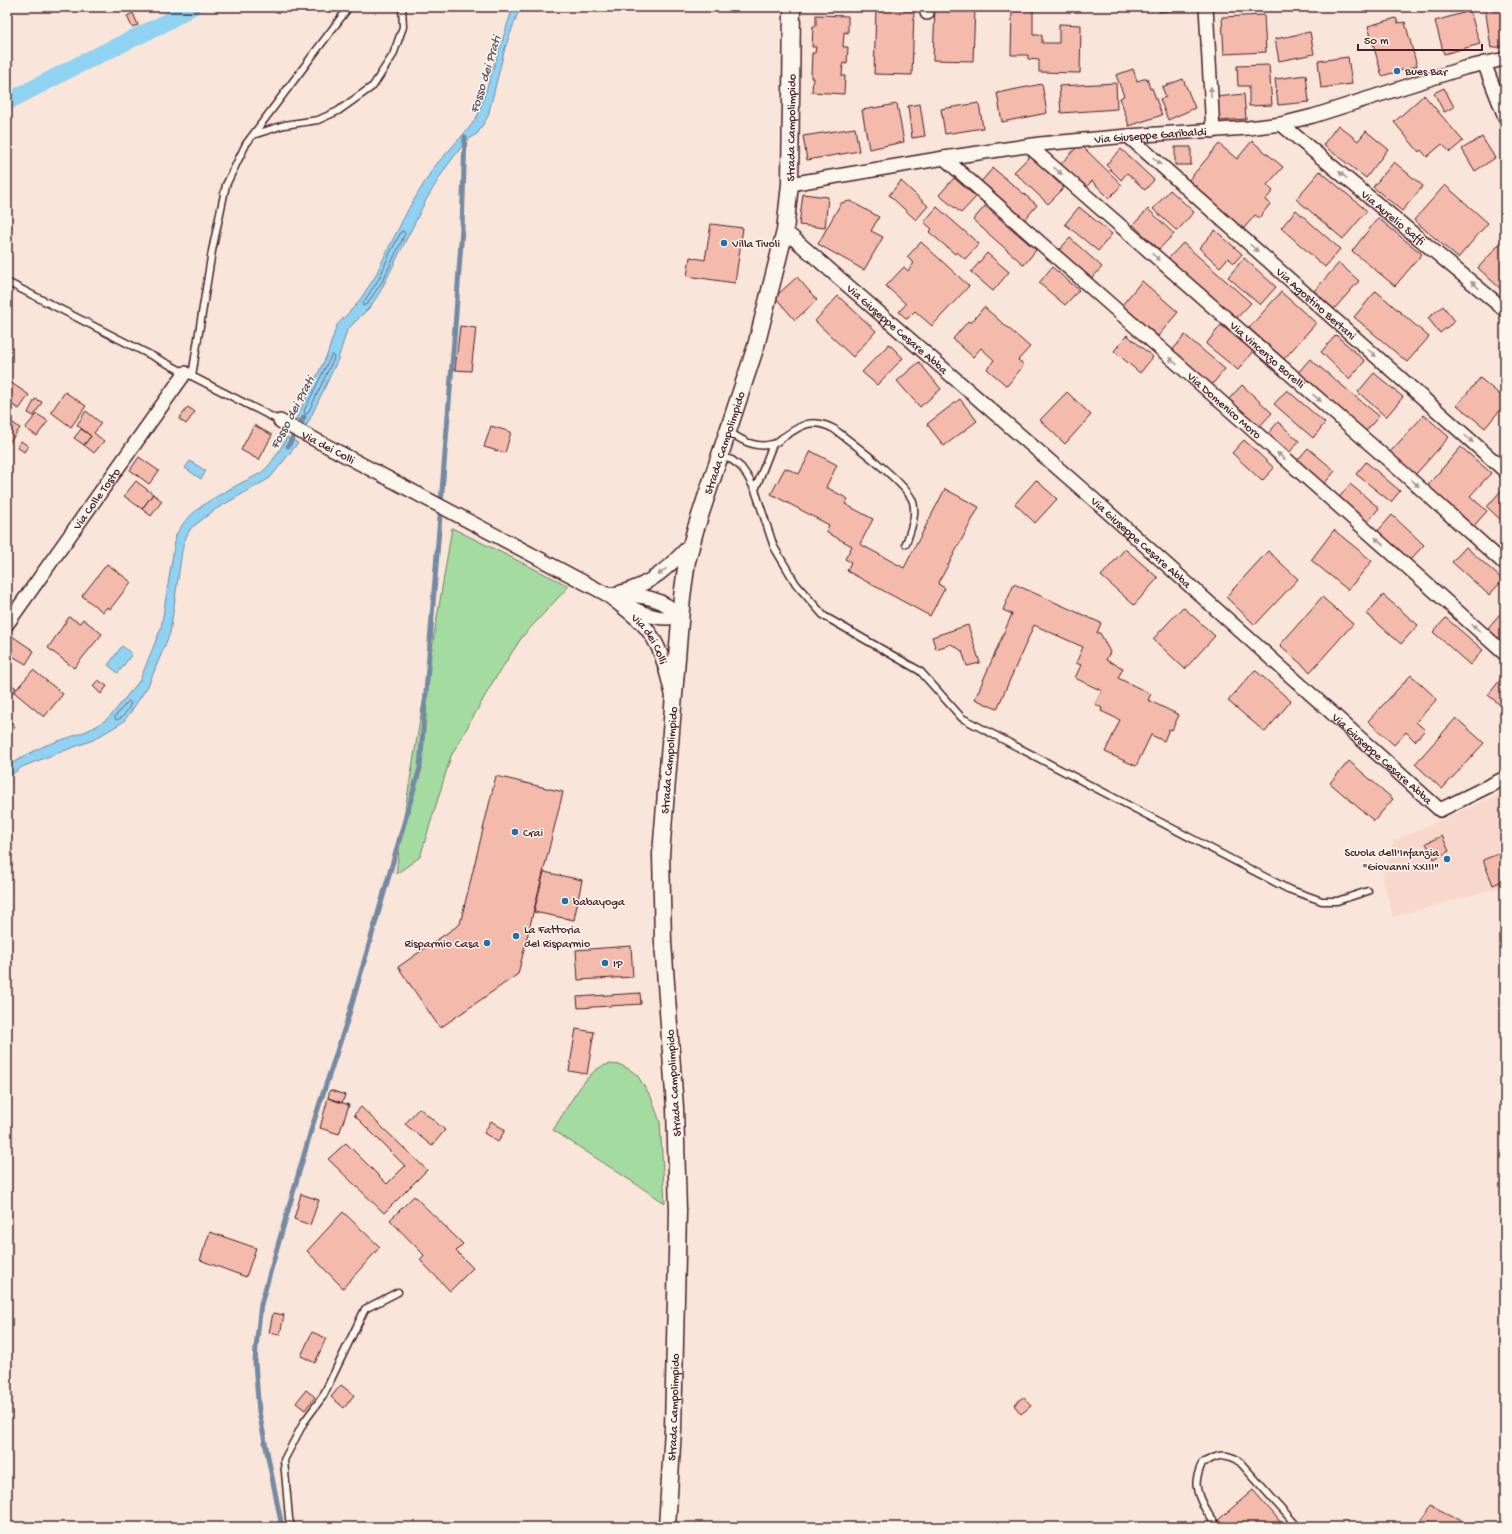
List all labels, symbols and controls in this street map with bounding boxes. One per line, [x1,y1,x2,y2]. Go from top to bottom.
scale bar [1358,26,1482,52]
water label: Fosso dei Prati [468,32,506,115]
text: 50 m [1364,35,1389,49]
marker: Bues Bar [1392,66,1402,76]
place label: Bues Bar [1404,66,1449,80]
street label: Strada Campolimpido [785,74,800,181]
one-way arrow [1208,86,1215,98]
street label: Via Giuseppe Garibaldi [1093,126,1208,148]
one-way arrow [1152,157,1162,166]
one-way arrow [1053,167,1063,176]
one-way arrow [1337,171,1348,180]
street label: Via Aurelio Saffi [1357,188,1427,249]
marker: Villa Tivoli [719,238,729,248]
place label: Villa Tivoli [731,238,780,252]
one-way arrow [1249,243,1259,252]
one-way arrow [1151,252,1161,262]
street label: Via Agostino Bertani [1271,265,1358,344]
one-way arrow [1470,281,1480,290]
street label: Via Giuseppe Cesare Abba [842,282,950,378]
street label: Via Vincenzo Borelli [1225,319,1307,393]
one-way arrow [1367,348,1377,357]
one-way arrow [1168,356,1178,365]
street label: Via Domenico Moro [1183,370,1263,443]
water label: Fosso dei Prati [268,372,320,452]
street label: Strada Campolimpido [703,390,749,496]
one-way arrow [1312,393,1322,402]
street label: Via dei Colli [298,428,357,469]
one-way arrow [1465,434,1474,443]
one-way arrow [1276,451,1286,461]
street label: Via Colle Tosto [71,466,124,534]
one-way arrow [1410,479,1420,488]
street label: Via Giuseppe Cesare Abba [1086,494,1193,592]
one-way arrow [1374,536,1384,546]
one-way arrow [657,567,667,576]
street label: Via dei Colli [627,611,669,667]
one-way arrow [1471,623,1481,633]
street label: Strada Campolimpido [659,706,682,814]
street label: Via Giuseppe Cesare Abba [1327,711,1434,809]
marker: Crai [510,827,520,837]
place label: Crai [523,827,543,841]
place label: Scuola dell'Infanzia "Giovanni XXIII" [1345,847,1439,875]
marker: Scuola dell'Infanzia "Giovanni XXIII" [1442,854,1452,864]
marker: babayoga [560,896,570,906]
place label: babayoga [573,896,625,910]
place label: La Fattoria del Risparmio [524,924,590,952]
marker: La Fattoria del Risparmio [511,931,521,941]
place label: Risparmio Casa [404,938,479,952]
marker: Risparmio Casa [482,938,492,948]
marker: IP [600,958,610,968]
place label: IP [613,958,623,972]
street label: Strada Campolimpido [664,1029,686,1137]
street label: Strada Campolimpido [666,1353,684,1461]

